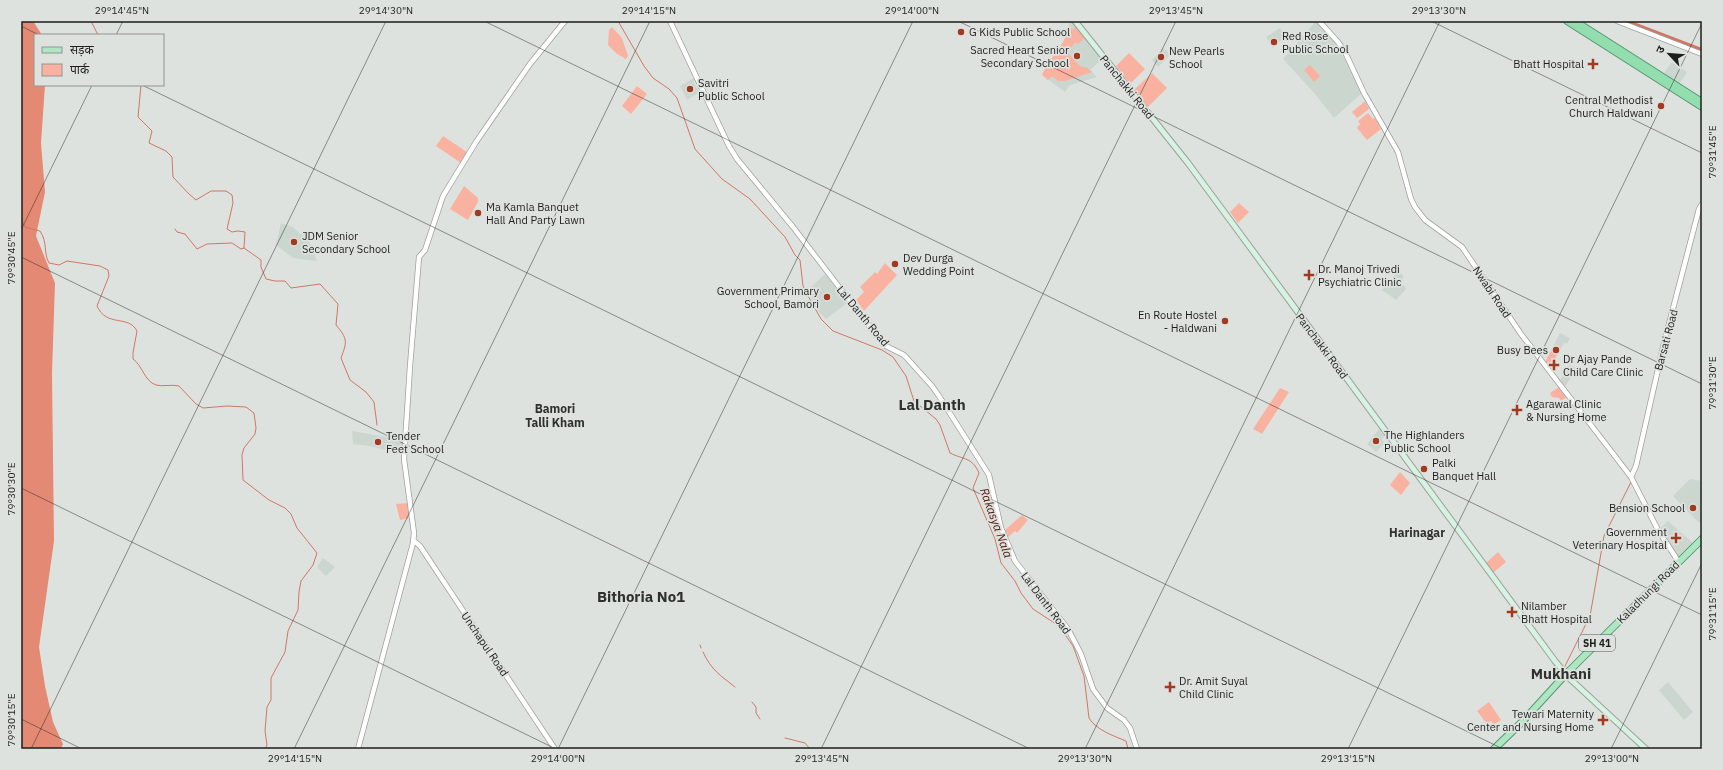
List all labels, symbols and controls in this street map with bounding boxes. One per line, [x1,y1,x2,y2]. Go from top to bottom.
text: 29°14'45"N [95,4,149,17]
text: 29°14'30"N [359,4,413,17]
text: 29°14'15"N [622,4,676,17]
text: 29°14'00"N [885,4,939,17]
text: 29°13'45"N [1149,4,1203,17]
text: 29°13'30"N [1412,4,1466,17]
place label: G Kids Public School [969,25,1070,39]
marker: G Kids Public School [956,27,966,37]
place label: Red Rose Public School [1282,29,1349,56]
legend [34,34,164,86]
north arrow [1649,34,1689,74]
marker: Red Rose Public School [1269,37,1279,47]
text: सड़क [70,42,95,57]
place label: Sacred Heart Senior Secondary School [970,43,1069,70]
text: उ [1652,43,1668,56]
place label: New Pearls School [1169,44,1225,71]
marker: Sacred Heart Senior Secondary School [1072,51,1082,61]
street label: Panchakki Road [1097,52,1157,122]
marker: New Pearls School [1156,52,1166,62]
place label: Bhatt Hospital [1513,57,1584,71]
marker: Bhatt Hospital [1587,58,1599,70]
text: पार्क [70,62,90,77]
place label: Savitri Public School [698,76,765,103]
marker: Savitri Public School [685,84,695,94]
place label: Central Methodist Church Haldwani [1565,93,1653,120]
marker: Central Methodist Church Haldwani [1656,101,1666,111]
text: 79°31'45"E [1706,125,1719,179]
place label: Ma Kamla Banquet Hall And Party Lawn [486,200,585,227]
marker: Ma Kamla Banquet Hall And Party Lawn [473,208,483,218]
place label: JDM Senior Secondary School [302,229,390,256]
text: 79°30'45"E [5,231,18,285]
marker: JDM Senior Secondary School [289,237,299,247]
place label: Dev Durga Wedding Point [903,251,974,278]
marker: Dev Durga Wedding Point [890,259,900,269]
place label: Dr. Manoj Trivedi Psychiatric Clinic [1318,262,1402,289]
street label: Nwabi Road [1470,264,1514,320]
marker: Dr. Manoj Trivedi Psychiatric Clinic [1303,269,1315,281]
street label: Lal Danth Road [834,283,892,349]
place label: Government Primary School, Bamori [717,284,820,311]
marker: Government Primary School, Bamori [822,292,832,302]
place label: En Route Hostel - Haldwani [1138,308,1217,335]
street label: Barsati Road [1651,308,1681,372]
street label: Panchakki Road [1293,310,1351,382]
marker: En Route Hostel - Haldwani [1220,316,1230,326]
place label: Busy Bees [1497,343,1548,357]
marker: Busy Bees [1551,345,1561,355]
place label: Dr Ajay Pande Child Care Clinic [1563,352,1644,379]
text: 79°31'30"E [1706,356,1719,410]
marker: Dr Ajay Pande Child Care Clinic [1548,359,1560,371]
district label: Lal Danth [898,395,966,414]
place label: Agarawal Clinic & Nursing Home [1526,397,1607,424]
district label: Bamori Talli Kham [525,401,585,430]
marker: Agarawal Clinic & Nursing Home [1511,404,1523,416]
place label: The Highlanders Public School [1384,428,1465,455]
place label: Tender Feet School [386,429,444,456]
marker: The Highlanders Public School [1371,436,1381,446]
marker: Tender Feet School [373,437,383,447]
place label: Palki Banquet Hall [1432,456,1496,483]
text: 79°30'30"E [5,462,18,516]
marker: Palki Banquet Hall [1419,464,1429,474]
water label: Rakasya Nala [977,486,1016,560]
place label: Bension School [1609,501,1685,515]
marker: Bension School [1688,503,1698,513]
district label: Harinagar [1389,525,1445,540]
place label: Government Veterinary Hospital [1572,525,1667,552]
marker: Government Veterinary Hospital [1670,532,1682,544]
street label: Kaladhungi Road [1614,558,1682,626]
street label: Lal Danth Road [1018,569,1074,637]
district label: Bithoria No1 [597,587,685,606]
text: 79°31'15"E [1706,587,1719,641]
place label: Nilamber Bhatt Hospital [1521,599,1592,626]
marker: Nilamber Bhatt Hospital [1506,606,1518,618]
street label: Unchapul Road [458,609,512,679]
road number: SH 41 [1579,635,1615,651]
district label: Mukhani [1531,664,1591,683]
place label: Dr. Amit Suyal Child Clinic [1179,674,1248,701]
marker: Dr. Amit Suyal Child Clinic [1164,681,1176,693]
text: 79°30'15"E [5,693,18,747]
place label: Tewari Maternity Center and Nursing Home [1467,707,1595,734]
marker: Tewari Maternity Center and Nursing Home [1597,714,1609,726]
text: 29°14'15"N [268,752,322,765]
text: 29°14'00"N [531,752,585,765]
text: 29°13'45"N [795,752,849,765]
text: 29°13'30"N [1058,752,1112,765]
text: 29°13'15"N [1321,752,1375,765]
text: 29°13'00"N [1585,752,1639,765]

